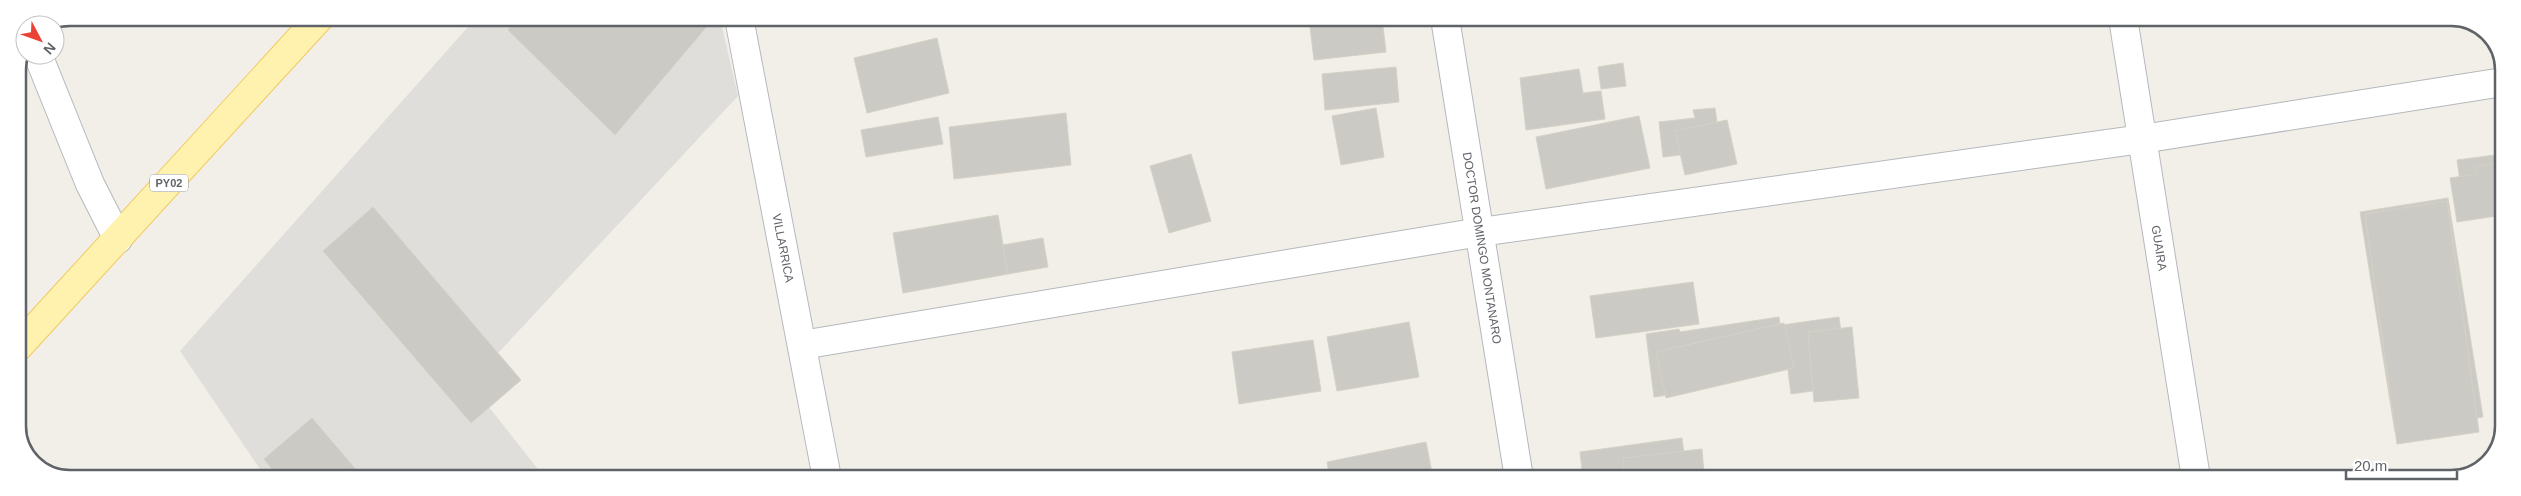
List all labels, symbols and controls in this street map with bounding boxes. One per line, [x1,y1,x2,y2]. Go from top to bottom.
north arrow [15,15,65,65]
text: N [40,39,59,58]
street label: DOCTOR DOMINGO MONTANARO [1460,151,1504,345]
road number: PY02 [150,174,188,192]
street label: VILLARRICA [769,212,797,284]
street label: GUAIRA [2148,224,2170,272]
scale bar [2346,448,2457,480]
text: 20 m [2354,457,2387,474]

